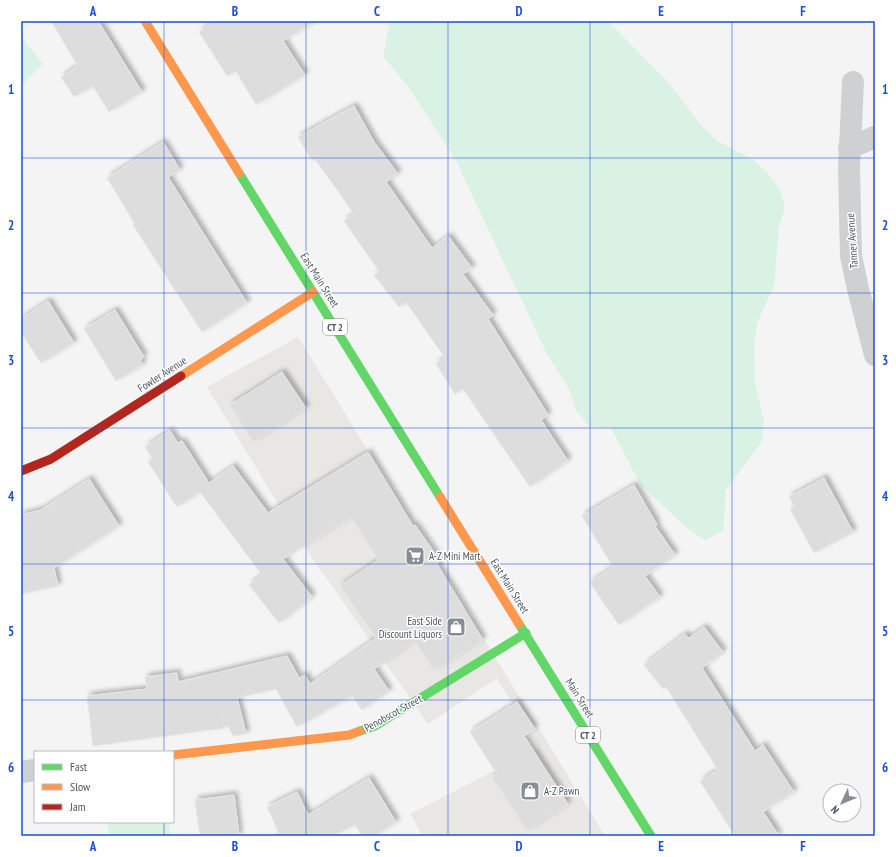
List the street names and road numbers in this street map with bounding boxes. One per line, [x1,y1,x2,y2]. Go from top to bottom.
street label: Tanner Avenue [843,212,861,269]
street label: East Main Street [298,250,342,310]
road number: CT 2 [323,319,347,335]
street label: Fowler Avenue [135,353,190,395]
street label: East Main Street [488,556,532,616]
street label: Main Street [562,676,598,720]
street label: Penobscot Street [362,691,424,735]
road number: CT 2 [576,727,600,743]

